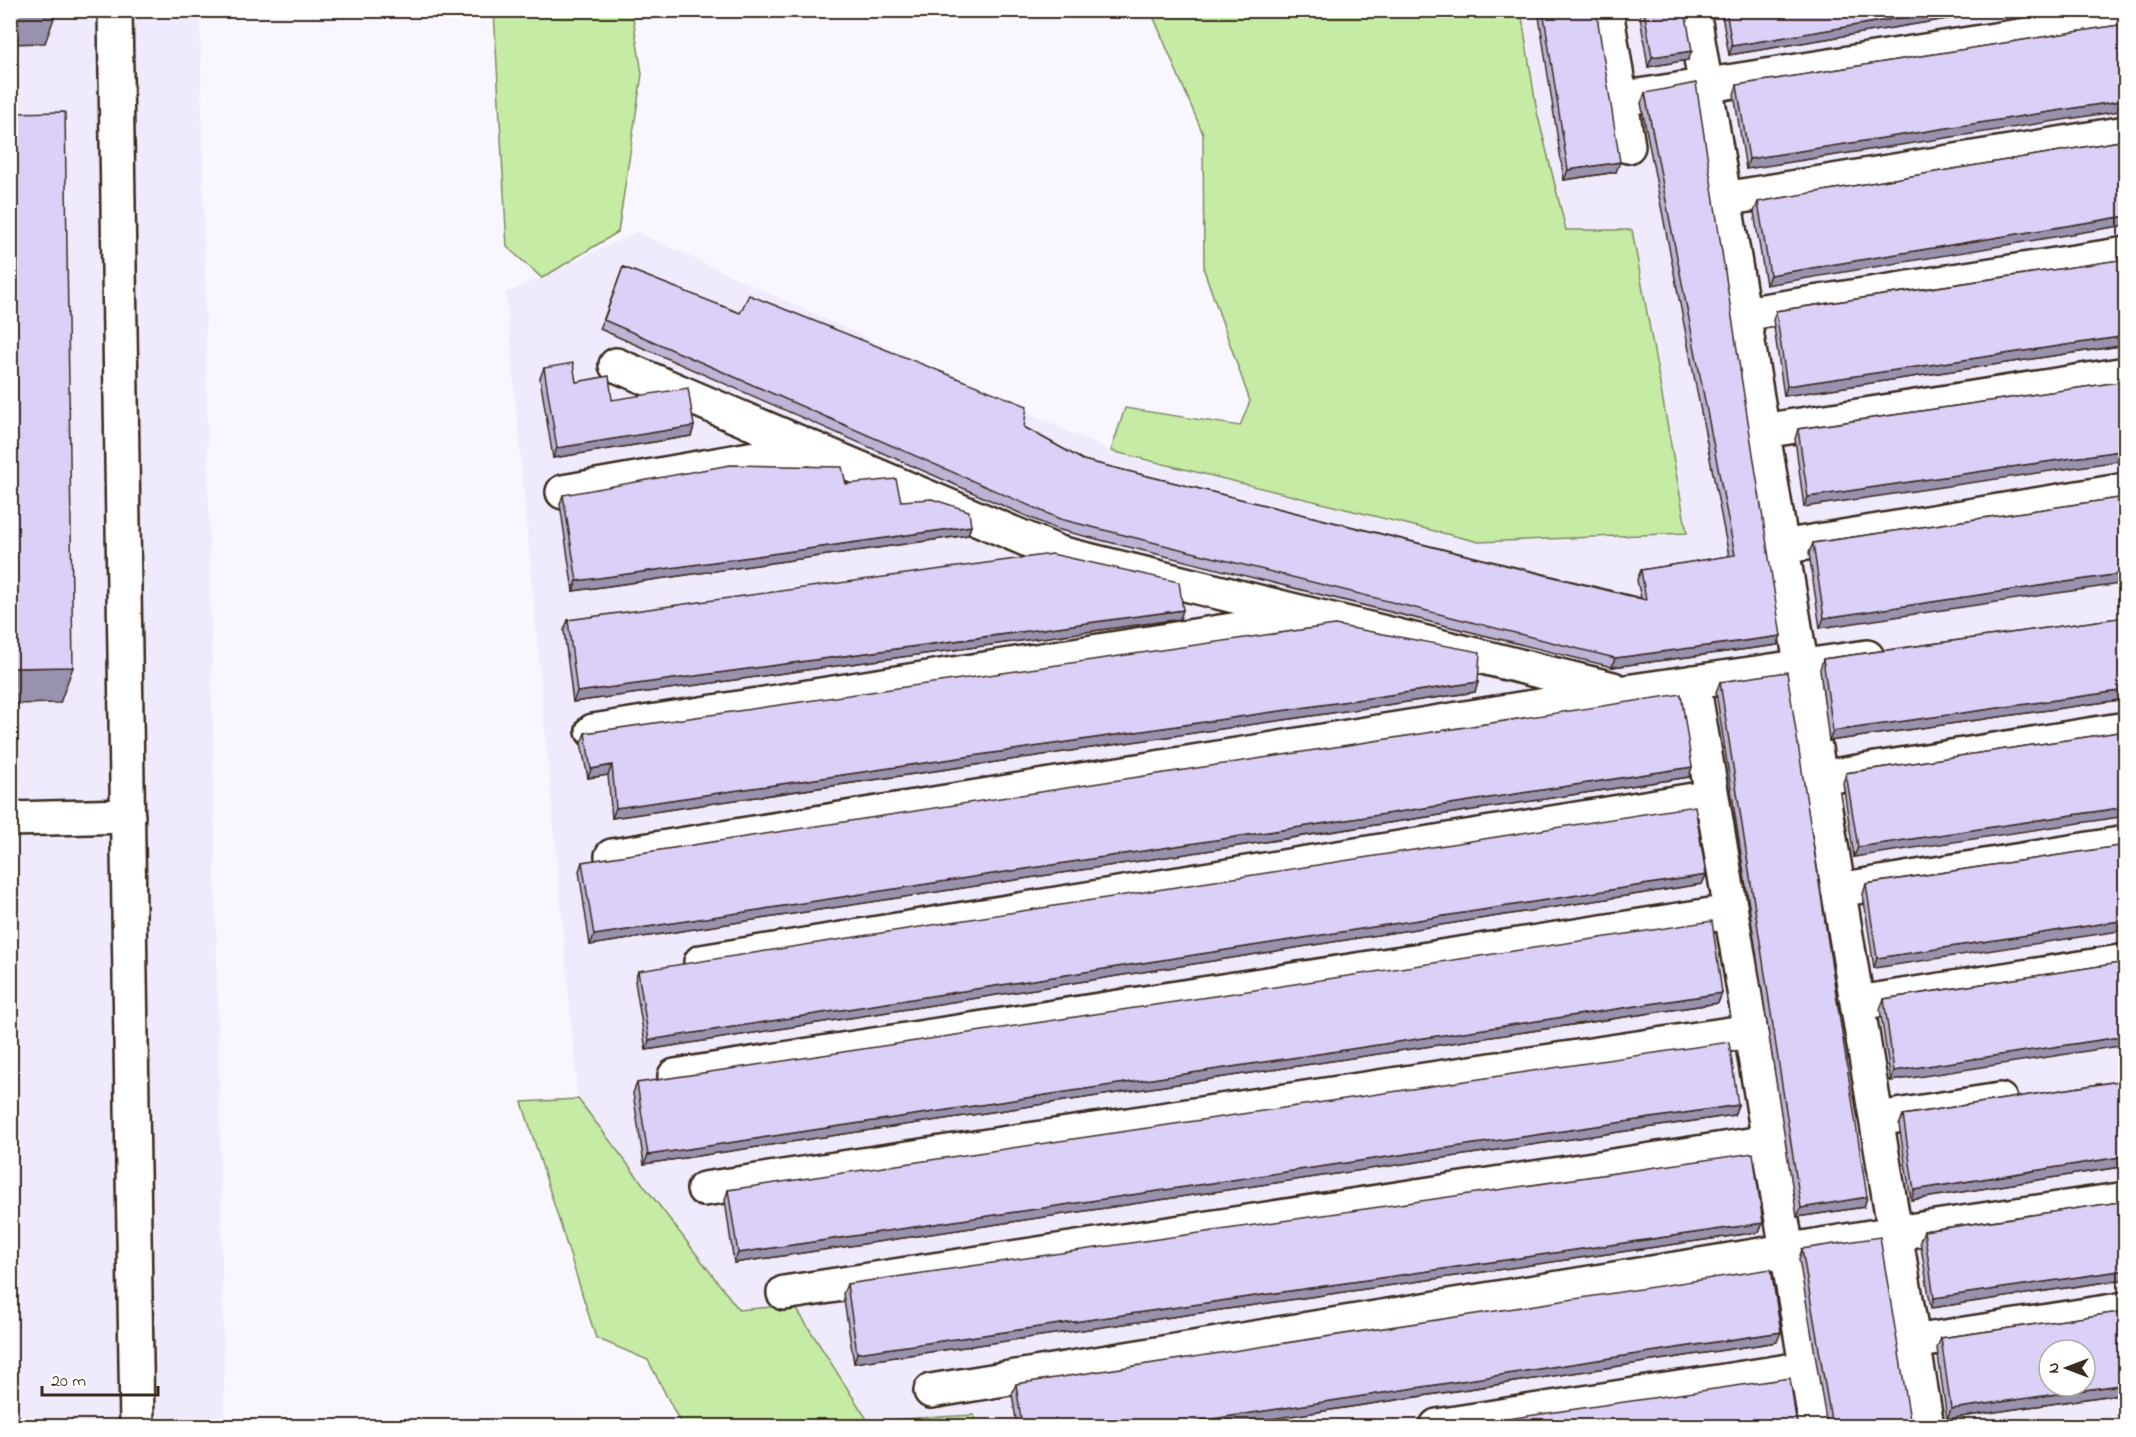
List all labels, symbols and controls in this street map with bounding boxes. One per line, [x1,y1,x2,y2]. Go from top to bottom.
north arrow [2037,1338,2097,1398]
scale bar [42,1359,158,1397]
text: N [2042,1362,2066,1373]
text: 20 m [51,1369,86,1395]

